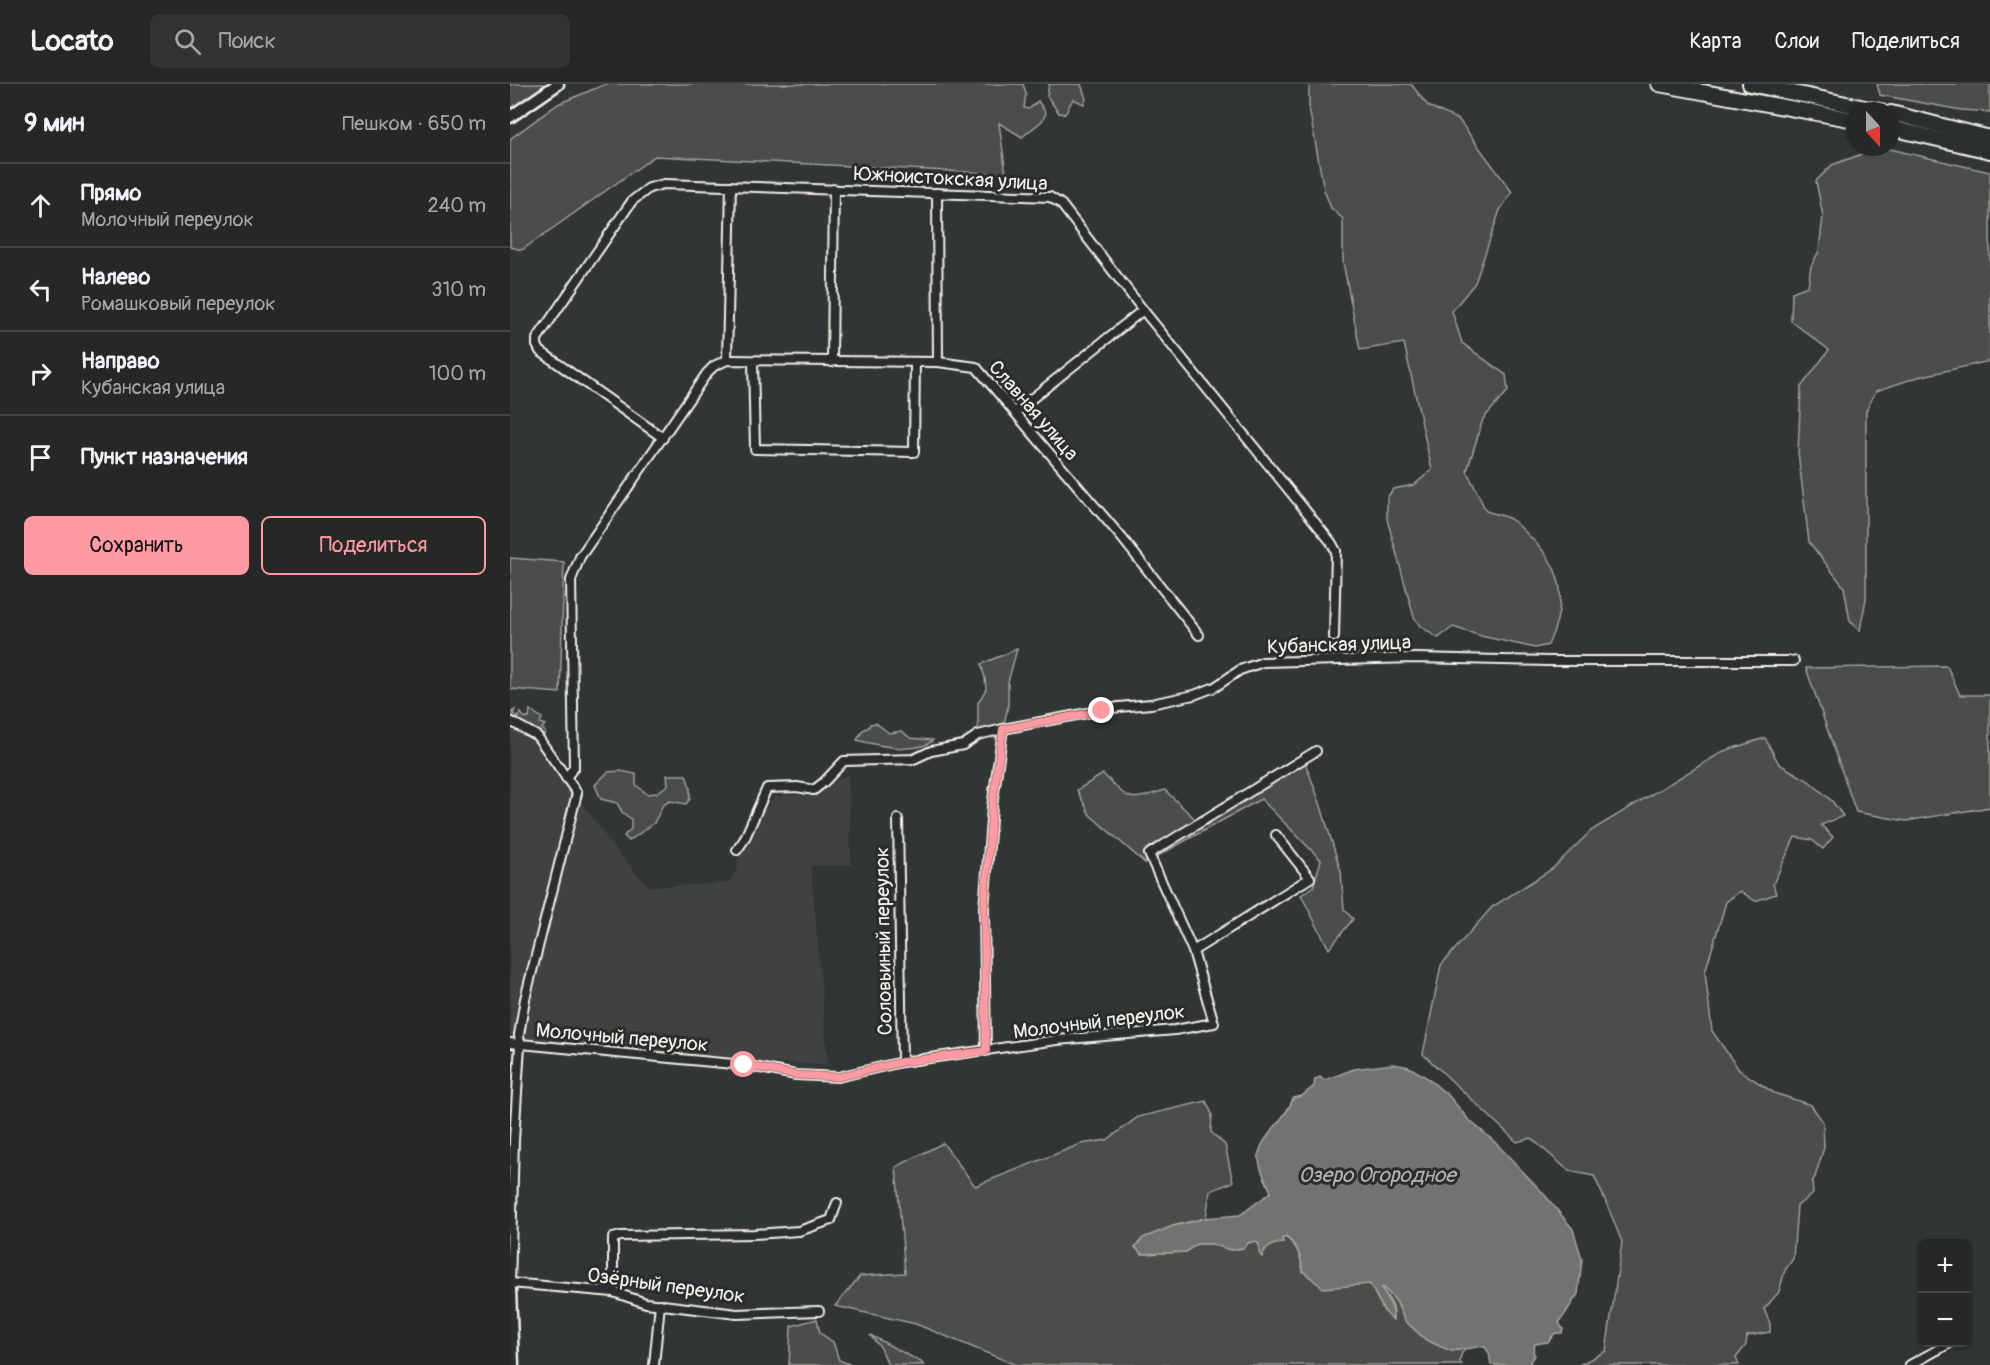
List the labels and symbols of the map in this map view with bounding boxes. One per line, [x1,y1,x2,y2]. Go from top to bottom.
north arrow [1846,102,1900,156]
street label: Южноистокская улица [854,161,1048,196]
street label: Славная улица [983,355,1084,466]
street label: Кубанская улица [1267,629,1411,660]
route end [1088,697,1114,723]
street label: Соловьиный переулок [869,847,898,1035]
street label: Молочный переулок [1012,999,1186,1044]
street label: Молочный переулок [535,1018,709,1057]
route start [730,1051,756,1077]
water label: Озеро Огородное [1298,1162,1458,1189]
street label: Озёрный переулок [586,1262,746,1309]

